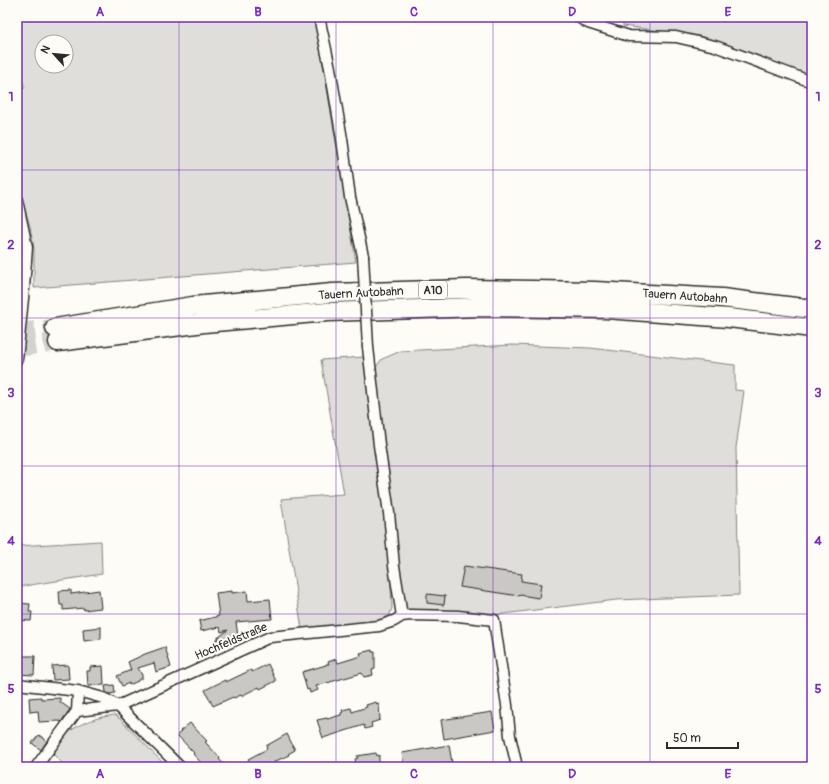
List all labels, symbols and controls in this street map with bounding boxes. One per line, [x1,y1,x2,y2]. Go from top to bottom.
text: A [96,4,105,20]
text: B [254,4,262,20]
text: C [410,4,418,20]
text: D [568,4,576,20]
text: E [725,4,732,20]
north arrow [34,34,74,74]
text: N [38,43,53,56]
text: 1 [8,89,14,105]
text: 1 [815,89,821,105]
text: 2 [7,237,15,253]
text: 2 [814,237,822,253]
road number: A10 [419,281,447,299]
street label: Tauern Autobahn [318,284,404,303]
street label: Tauern Autobahn [642,286,728,307]
text: 3 [7,385,15,401]
text: 3 [814,385,822,401]
text: 4 [7,533,15,549]
text: 4 [814,533,822,549]
street label: Hochfeldstraße [193,619,270,663]
text: 5 [7,681,15,697]
text: 5 [814,681,822,697]
scale bar [667,724,738,750]
text: 50 m [673,731,701,746]
text: A [96,766,105,782]
text: B [254,766,262,782]
text: C [410,766,418,782]
text: D [568,766,576,782]
text: E [725,766,732,782]

